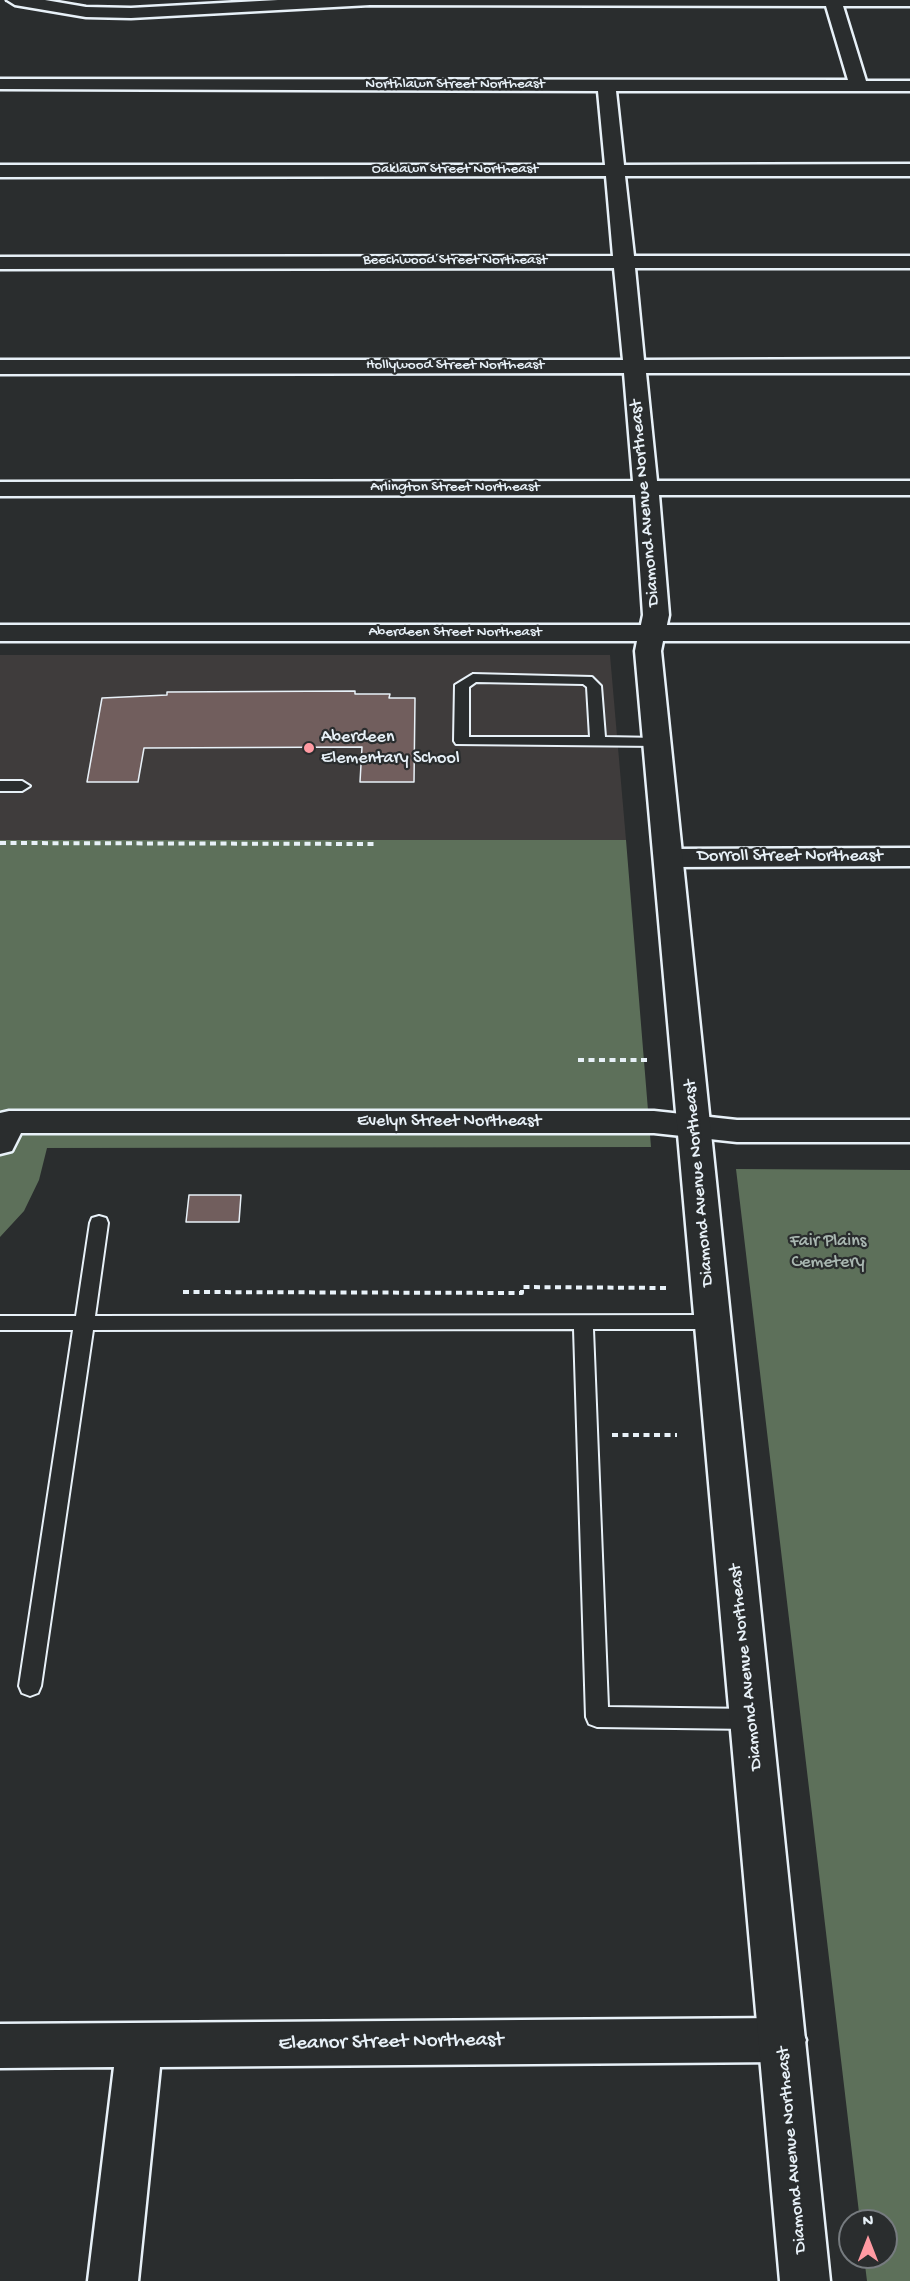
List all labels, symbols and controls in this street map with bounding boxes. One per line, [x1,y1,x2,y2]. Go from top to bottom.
street label: Northlawn Street Northeast [365,76,545,94]
street label: Oaklawn Street Northeast [372,161,538,179]
street label: Beechwood Street Northeast [363,252,547,270]
street label: Hollywood Street Northeast [366,357,544,375]
street label: Diamond Avenue Northeast [626,399,666,607]
street label: Arlington Street Northeast [370,479,540,497]
street label: Aberdeen Street Northeast [368,624,542,642]
place label: Aberdeen Elementary School [321,727,460,770]
marker: Aberdeen Elementary School [302,741,316,755]
street label: Dorroll Street Northeast [697,846,883,868]
street label: Diamond Avenue Northeast [680,1079,720,1287]
street label: Evelyn Street Northeast [357,1111,541,1133]
park label: Fair Plains Cemetery [790,1231,866,1274]
street label: Diamond Avenue Northeast [725,1563,769,1771]
street label: Eleanor Street Northeast [278,2028,504,2058]
street label: Diamond Avenue Northeast [773,2046,813,2254]
north arrow [838,2209,898,2269]
text: N [863,2213,873,2232]

